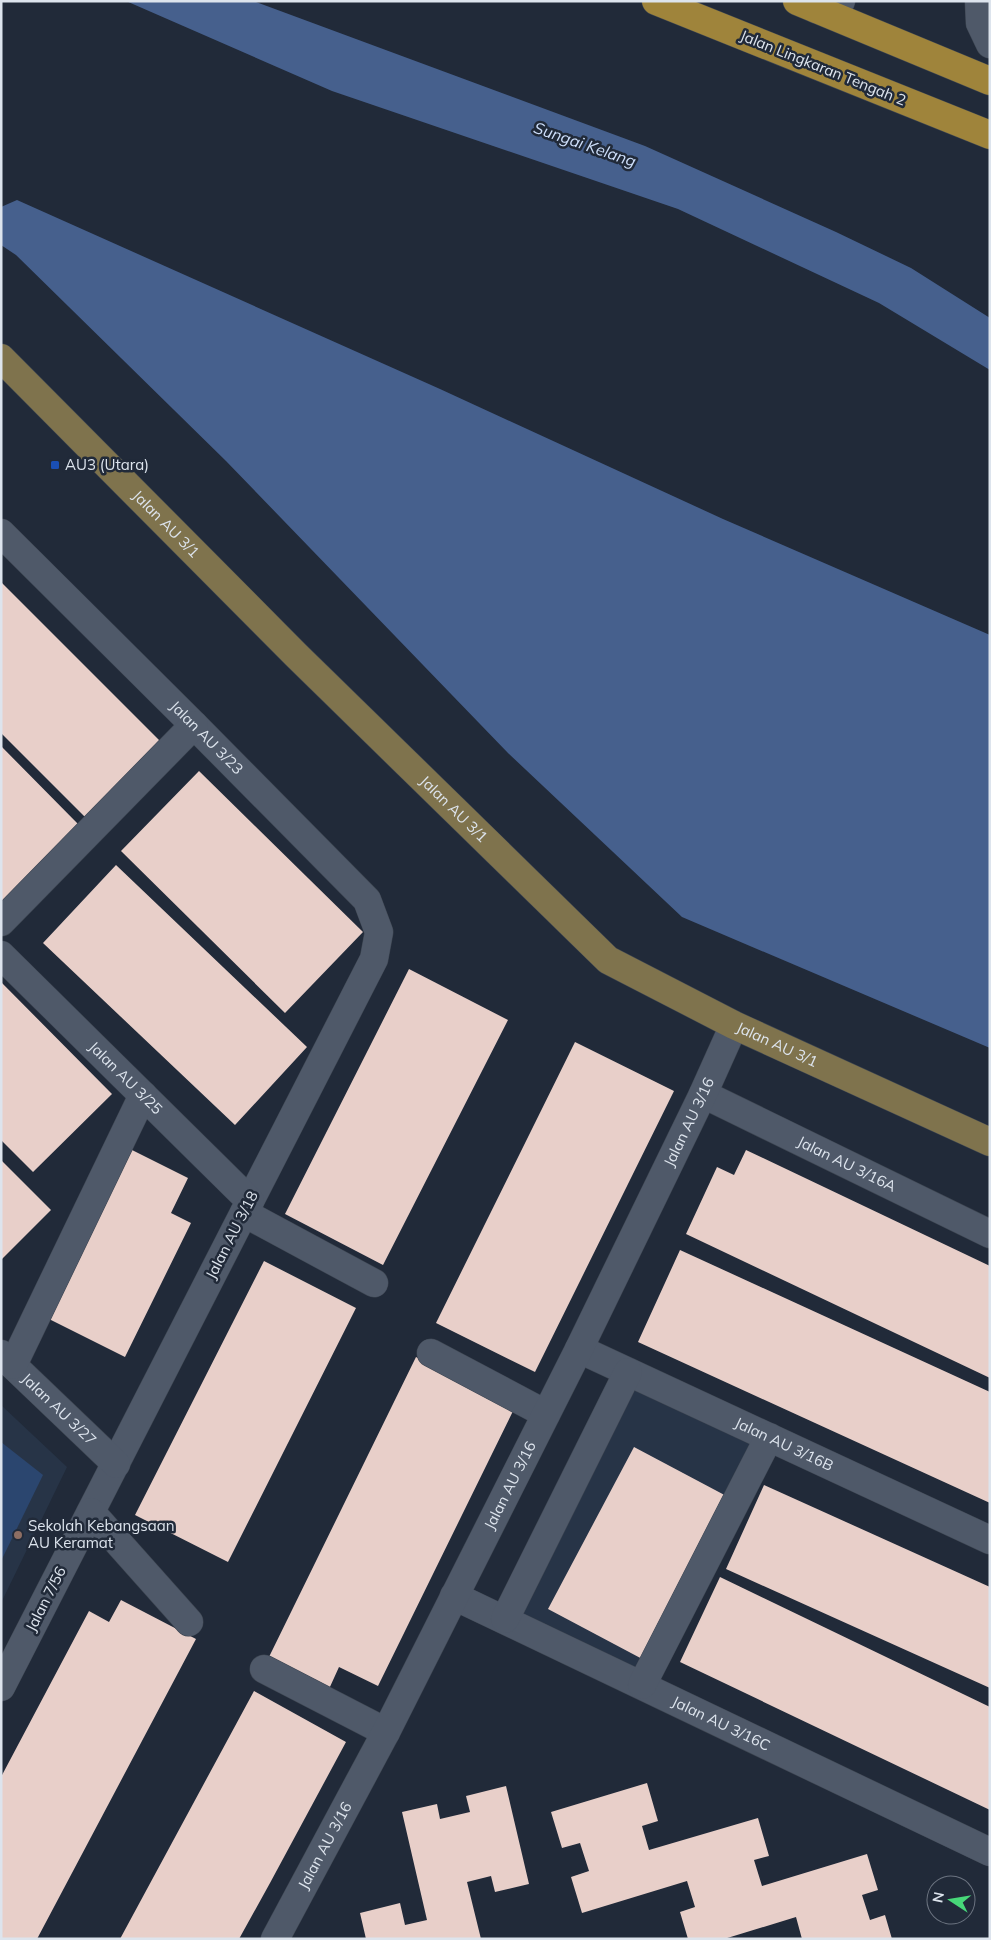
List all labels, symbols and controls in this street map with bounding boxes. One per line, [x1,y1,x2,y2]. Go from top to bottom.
street label: Jalan Lingkaran Tengah 2 [738,26,909,110]
water label: Sungai Kelang [531,117,639,171]
place label: AU3 (Utara) [65,455,149,474]
marker: AU3 (Utara) [49,459,61,471]
street label: Jalan AU 3/1 [129,486,204,561]
street label: Jalan AU 3/23 [166,696,247,778]
street label: Jalan AU 3/1 [416,771,492,846]
street label: Jalan AU 3/1 [734,1017,821,1071]
street label: Jalan AU 3/25 [85,1037,167,1118]
street label: Jalan AU 3/16 [659,1074,718,1169]
street label: Jalan AU 3/16A [795,1132,899,1196]
street label: Jalan AU 3/18 [201,1188,262,1282]
street label: Jalan AU 3/27 [18,1369,101,1449]
street label: Jalan AU 3/16B [732,1413,837,1475]
street label: Jalan AU 3/16 [480,1438,540,1533]
place label: Sekolah Kebangsaan AU Keramat [28,1516,174,1552]
marker: Sekolah Kebangsaan AU Keramat [12,1529,24,1541]
street label: Jalan 7/56 [21,1563,70,1635]
street label: Jalan AU 3/16C [669,1692,774,1755]
street label: Jalan AU 3/16 [293,1798,356,1892]
north arrow [926,1875,976,1925]
text: N [928,1890,948,1904]

